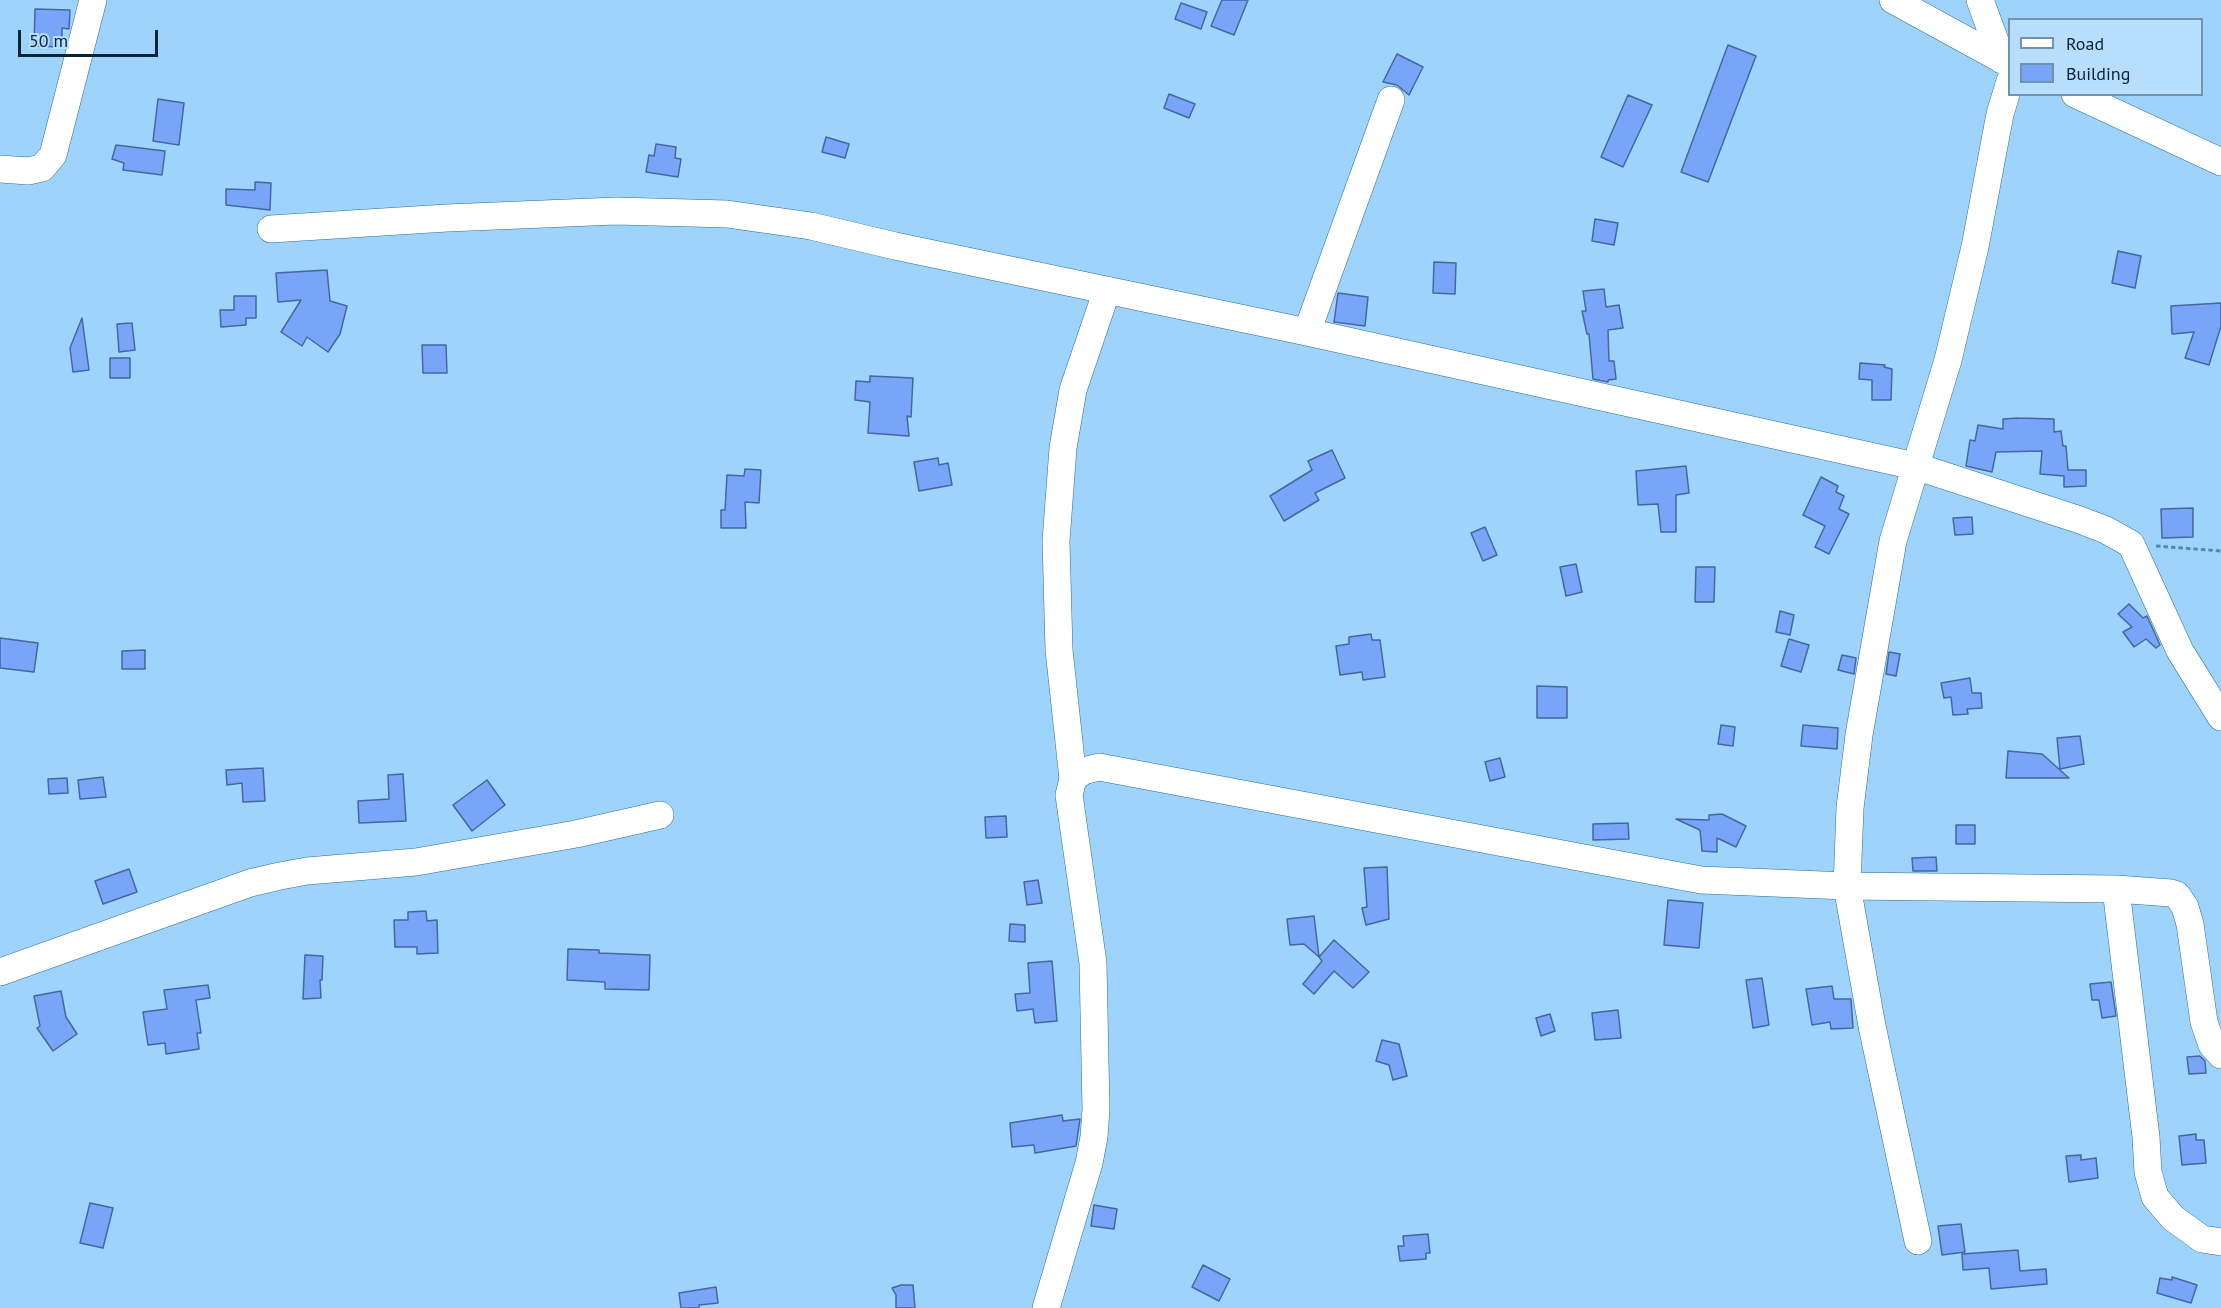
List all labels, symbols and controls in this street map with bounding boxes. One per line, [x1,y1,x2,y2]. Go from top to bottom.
scale bar [21,18,160,56]
legend [2008,18,2203,96]
text: 50 m [29,29,68,52]
text: Road [2066,32,2104,55]
text: Building [2066,62,2130,85]

